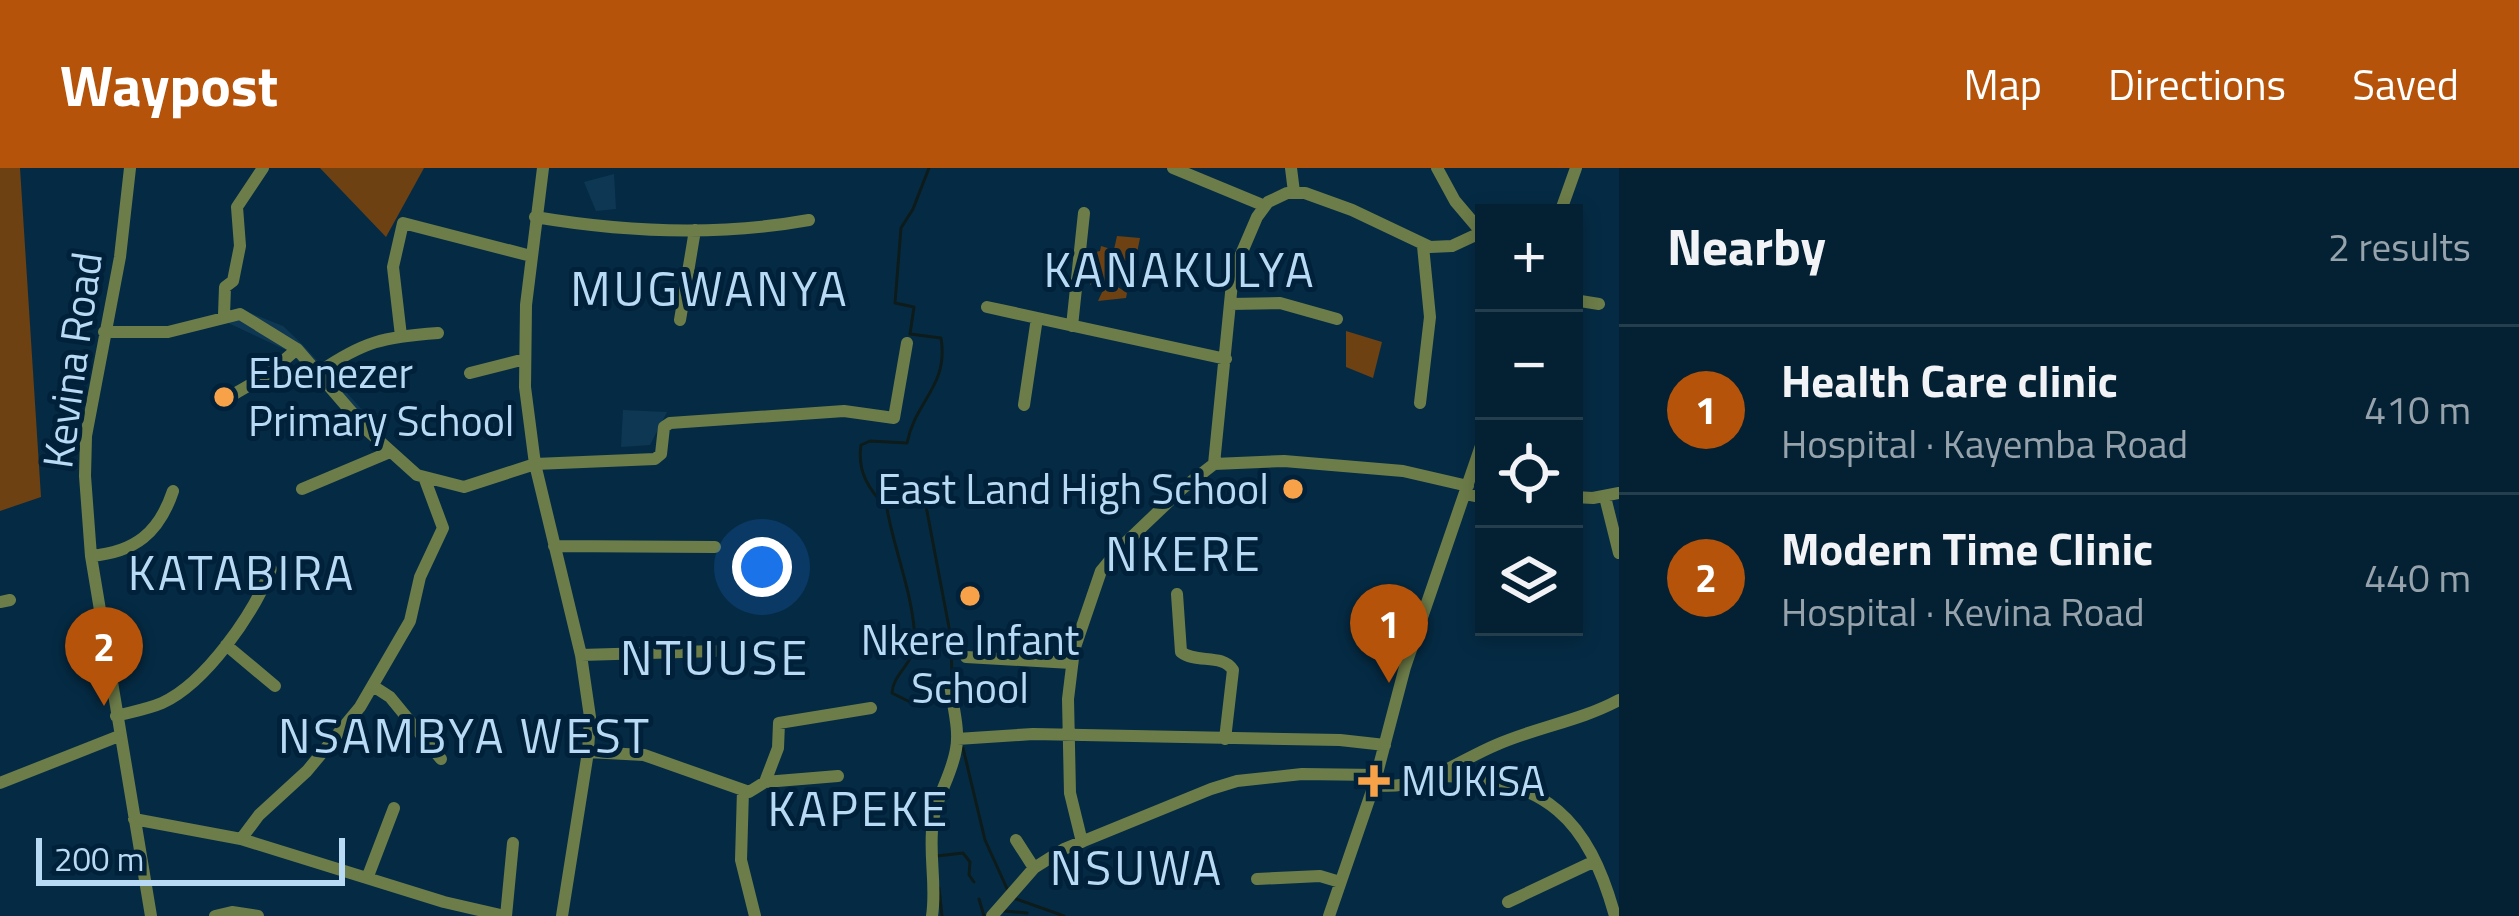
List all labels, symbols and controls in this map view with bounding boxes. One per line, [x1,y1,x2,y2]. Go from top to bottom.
text: Waypost [60,41,278,128]
text: Map [1964,52,2042,116]
text: Directions [2108,52,2286,116]
text: Saved [2352,52,2459,116]
map controls [1475,204,1583,636]
button: + [1475,204,1583,312]
text: Nearby [1667,207,1826,285]
text: 2 results [2328,217,2471,276]
district label: KANAKULYA [1043,233,1317,306]
street label: Kevina Road [24,248,118,472]
district label: MUGWANYA [570,252,850,325]
button: − [1475,312,1583,420]
place label: Ebenezer Primary School [248,340,515,452]
text: Health Care clinic [1781,346,2118,414]
text: 1 [1695,380,1717,439]
text: 410 m [2364,380,2471,439]
marker: Ebenezer Primary School [211,384,237,410]
text: Hospital · Kayemba Road [1781,414,2188,473]
button: locate [1475,420,1583,528]
place label: East Land High School [877,456,1269,520]
marker: East Land High School [1280,476,1306,502]
text: Modern Time Clinic [1781,514,2153,582]
district label: NKERE [1105,517,1263,590]
button: layers [1475,528,1583,636]
district label: KATABIRA [128,536,356,609]
your location [732,537,792,597]
text: 2 [1695,548,1717,607]
text: 440 m [2364,548,2471,607]
text: Hospital · Kevina Road [1781,582,2145,641]
marker: Nkere Infant School [957,583,983,609]
pin: 1 [1350,584,1428,683]
pin: 2 [65,607,143,706]
place label: Nkere Infant School [861,607,1080,719]
district label: NTUUSE [620,621,810,694]
district label: NSAMBYA WEST [278,699,652,772]
place label: MUKISA [1401,748,1545,812]
marker: MUKISA [1358,765,1390,797]
district label: KAPEKE [768,772,950,845]
district label: NSUWA [1050,831,1224,904]
scale bar [36,832,345,885]
text: 200 m [54,834,144,884]

